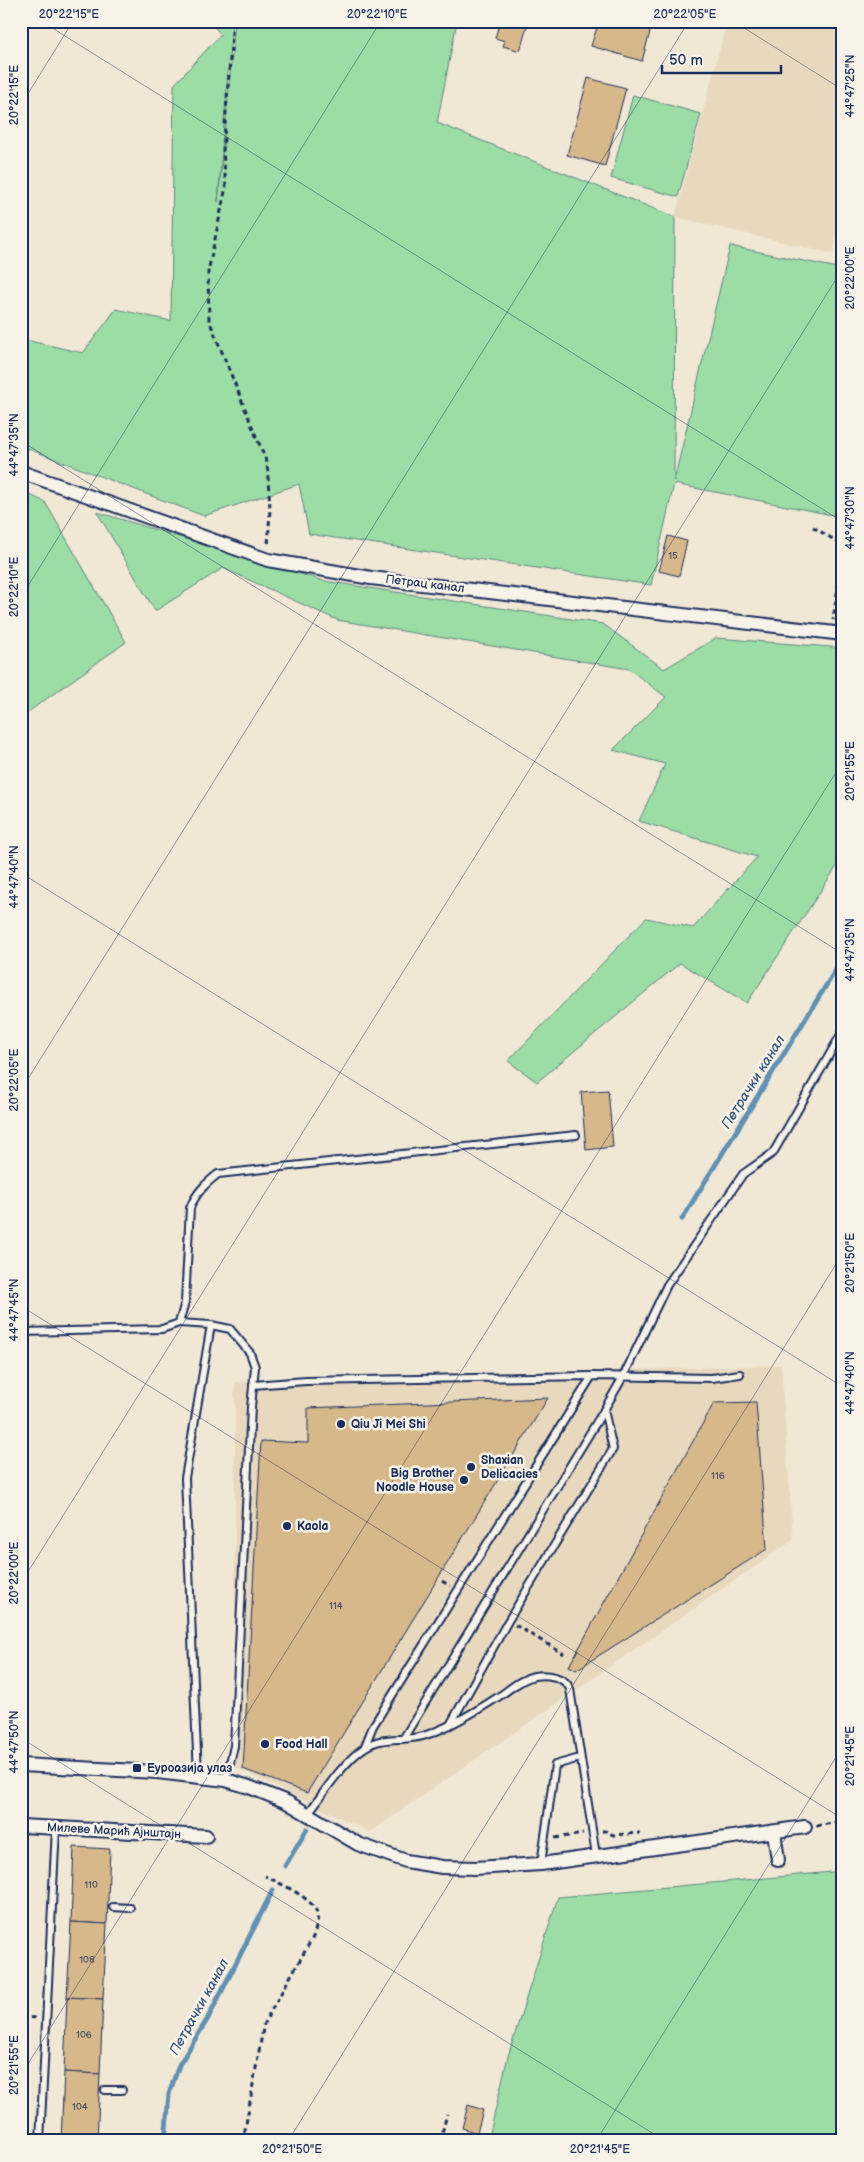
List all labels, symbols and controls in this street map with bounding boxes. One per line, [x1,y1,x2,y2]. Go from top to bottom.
text: 20°22'15"E [39,7,99,22]
text: 20°22'10"E [347,7,407,22]
text: 20°22'05"E [654,7,717,22]
scale bar [662,42,780,74]
text: 50 m [669,51,703,70]
text: 44°47'25"N [843,54,858,118]
text: 20°22'15"E [7,65,22,125]
text: 20°22'00"E [843,246,858,310]
text: 44°47'35"N [7,413,22,477]
text: 44°47'30"N [843,486,858,550]
house number: 15 [668,550,678,562]
text: 20°22'10"E [7,557,22,617]
street label: Петрац канал [385,572,465,596]
text: 20°21'55"E [843,741,858,801]
text: 44°47'40"N [7,845,22,909]
text: 44°47'35"N [843,918,858,982]
water label: Петрачки канал [717,1032,789,1132]
text: 20°22'05"E [7,1048,22,1111]
text: 20°21'50"E [843,1233,858,1293]
text: 44°47'45"N [7,1278,22,1342]
text: 44°47'40"N [843,1351,858,1415]
place label: Qiu Ji Mei Shi [351,1417,426,1432]
marker: Qiu Ji Mei Shi [335,1418,347,1430]
place label: Shaxian Delicacies [481,1453,538,1482]
marker: Shaxian Delicacies [465,1461,477,1473]
place label: Big Brother Noodle House [376,1466,454,1495]
house number: 116 [711,1470,725,1482]
marker: Big Brother Noodle House [458,1474,470,1486]
place label: Kaola [297,1519,328,1534]
marker: Kaola [281,1520,293,1532]
text: 20°22'00"E [7,1541,22,1605]
house number: 114 [329,1600,343,1612]
text: 44°47'50"N [7,1710,22,1774]
text: 20°21'45"E [843,1726,858,1786]
place label: Food Hall [275,1737,328,1752]
marker: Food Hall [259,1738,271,1750]
place label: Еуроазија улаз [147,1761,232,1776]
marker: Еуроазија улаз [131,1762,143,1774]
street label: Милеве Марић Ајнштајн [47,1820,181,1842]
house number: 110 [84,1879,98,1891]
house number: 108 [79,1954,95,1966]
water label: Петрачки канал [166,1956,232,2058]
house number: 106 [76,2029,92,2041]
text: 20°21'55"E [7,2035,22,2095]
house number: 104 [72,2101,88,2113]
text: 20°21'50"E [262,2142,322,2157]
text: 20°21'45"E [570,2142,630,2157]

